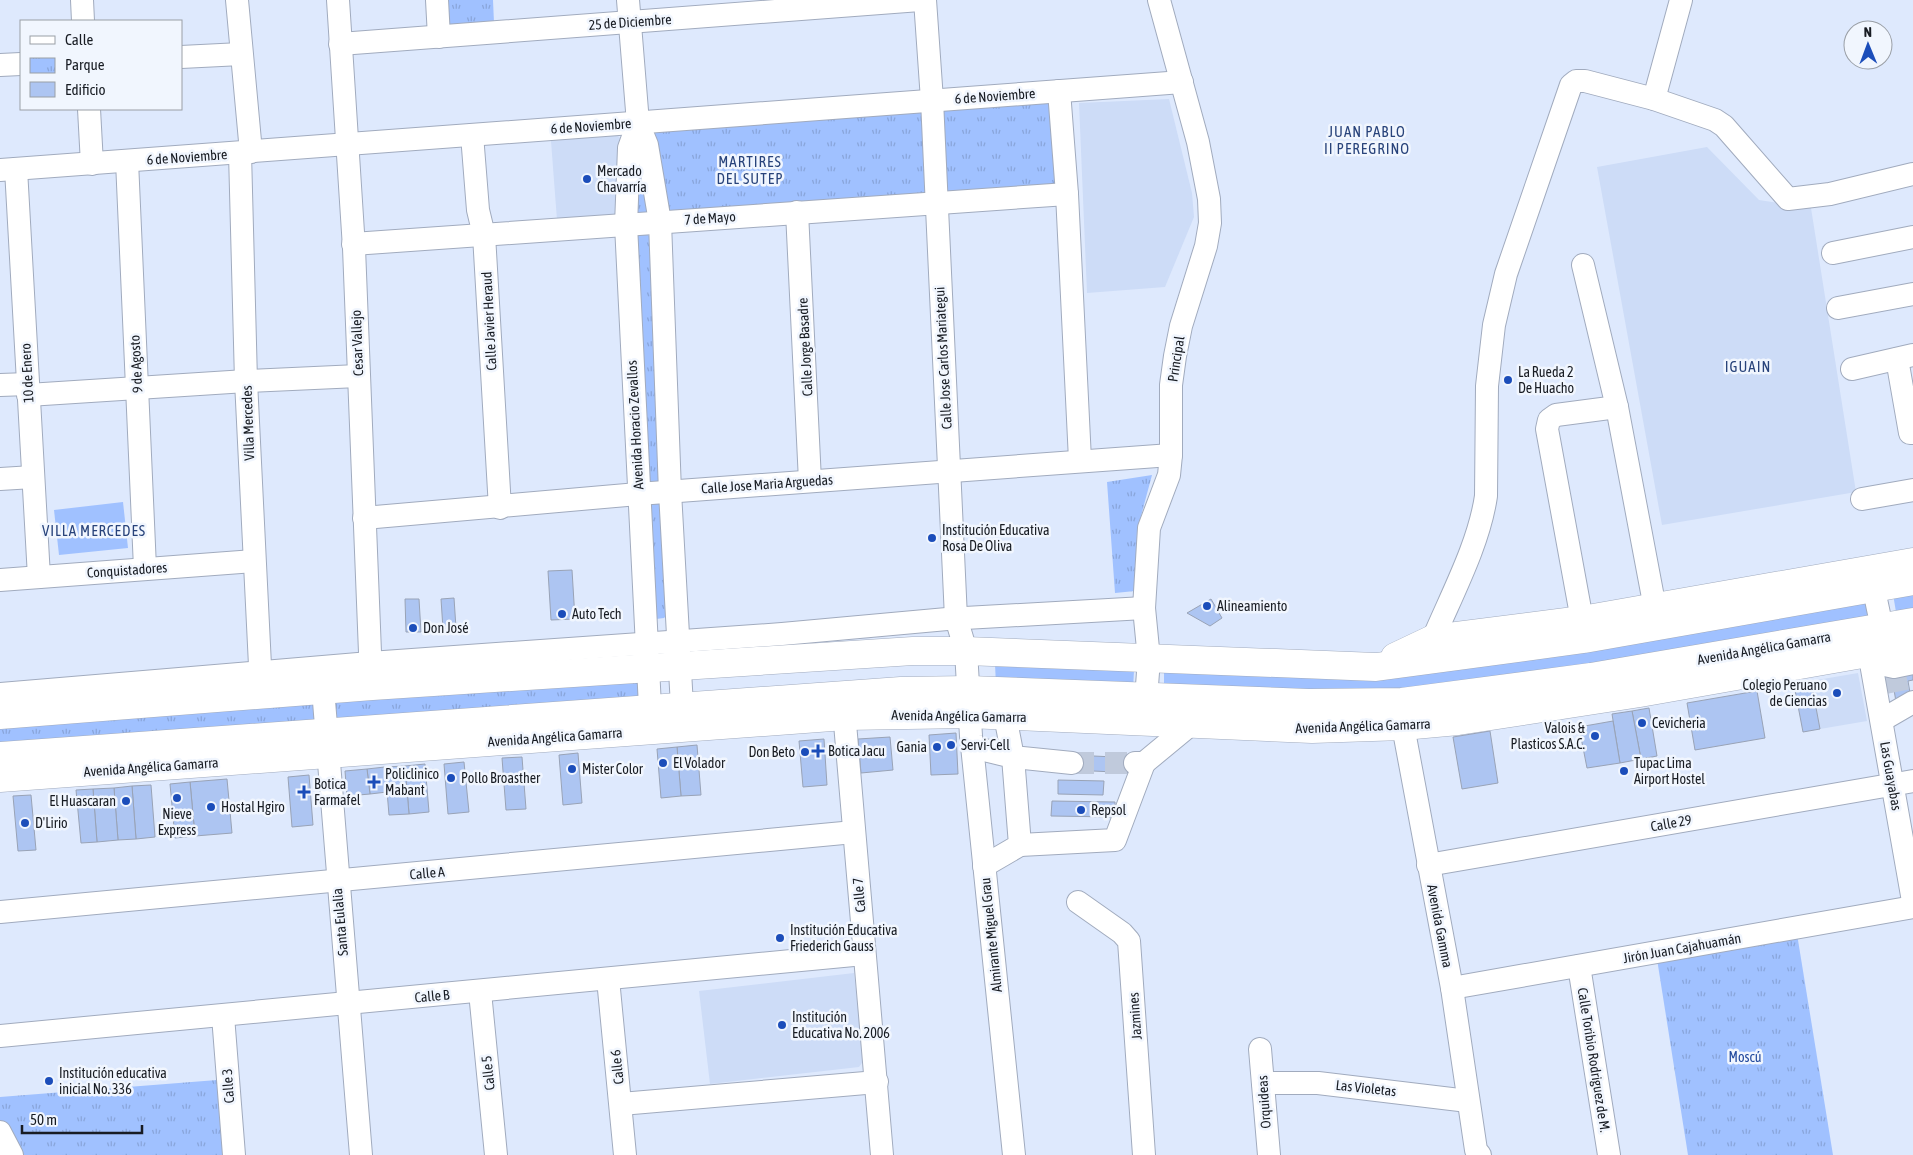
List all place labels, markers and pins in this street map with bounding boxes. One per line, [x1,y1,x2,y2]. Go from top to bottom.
place label: Mercado Chavarría [597,163,647,195]
marker: Mercado Chavarría [581,173,593,185]
place label: La Rueda 2 De Huacho [1518,364,1574,396]
marker: La Rueda 2 De Huacho [1502,374,1514,386]
place label: Institución Educativa Rosa De Oliva [942,522,1049,554]
marker: Institución Educativa Rosa De Oliva [926,532,938,544]
place label: Alineamiento [1217,598,1287,614]
marker: Alineamiento [1201,600,1213,612]
place label: Auto Tech [572,606,622,622]
marker: Auto Tech [556,608,568,620]
place label: Don José [423,620,469,636]
marker: Don José [407,622,419,634]
place label: Colegio Peruano de Ciencias [1743,677,1827,709]
marker: Colegio Peruano de Ciencias [1831,687,1843,699]
place label: Cevicheria [1652,715,1706,731]
marker: Cevicheria [1636,717,1648,729]
place label: Valois & Plasticos S.A.C. [1511,720,1586,752]
marker: Valois & Plasticos S.A.C. [1589,730,1601,742]
place label: Servi-Cell [961,737,1010,753]
place label: Gania [897,739,927,755]
marker: Servi-Cell [945,739,957,751]
marker: Gania [931,741,943,753]
place label: Botica Jacu [828,743,885,759]
place label: Don Beto [748,744,795,760]
marker: Botica Jacu [812,745,824,757]
marker: Don Beto [799,746,811,758]
place label: El Volador [673,755,726,771]
place label: Tupac Lima Airport Hostel [1634,755,1705,787]
marker: El Volador [657,757,669,769]
place label: Mister Color [582,761,644,777]
marker: Mister Color [566,763,578,775]
marker: Tupac Lima Airport Hostel [1618,765,1630,777]
place label: Policlinico Mabant [385,766,439,798]
place label: Pollo Broasther [461,770,541,786]
marker: Pollo Broasther [445,772,457,784]
marker: Policlinico Mabant [367,775,381,789]
place label: Botica Farmafel [314,776,361,808]
marker: Botica Farmafel [298,786,310,798]
marker: Nieve Express [171,792,183,804]
place label: El Huascaran [49,793,116,809]
marker: El Huascaran [120,795,132,807]
place label: Hostal Hgiro [221,799,285,815]
marker: Hostal Hgiro [205,801,217,813]
place label: Repsol [1091,802,1127,818]
marker: Repsol [1075,804,1087,816]
place label: Nieve Express [158,806,196,838]
place label: D'Lirio [35,815,68,831]
marker: D'Lirio [19,817,31,829]
place label: Institución Educativa Friederich Gauss [790,922,897,954]
marker: Institución Educativa Friederich Gauss [774,932,786,944]
place label: Institución Educativa No. 2006 [792,1009,890,1041]
marker: Institución Educativa No. 2006 [776,1019,788,1031]
place label: Institución educativa inicial No. 336 [59,1065,167,1097]
marker: Institución educativa inicial No. 336 [43,1075,55,1087]

